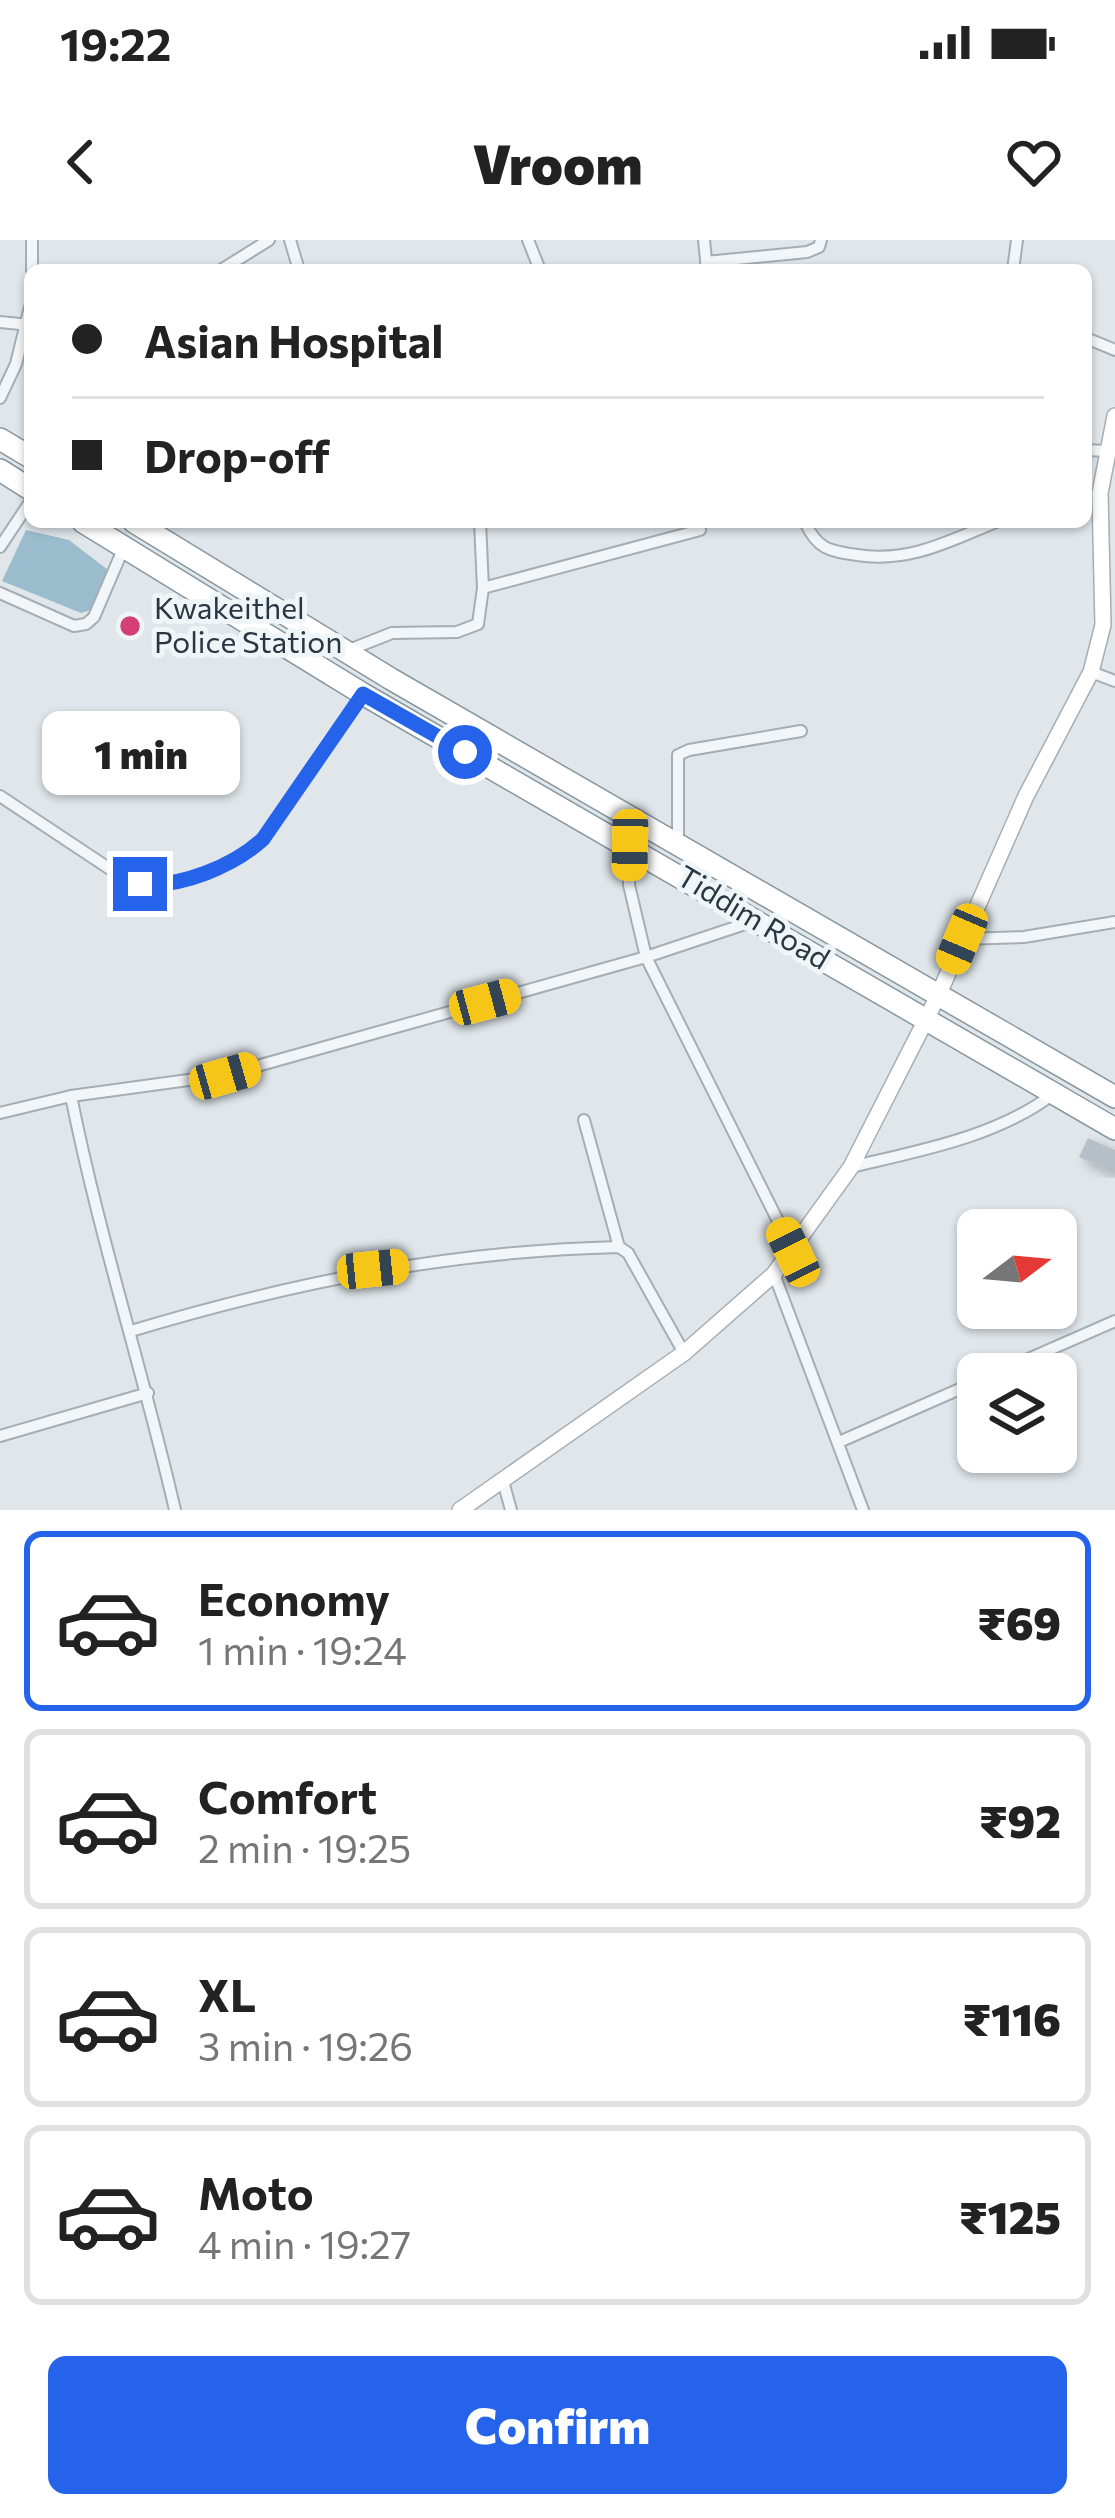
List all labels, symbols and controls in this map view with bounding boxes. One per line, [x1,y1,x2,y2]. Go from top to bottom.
text: 19:22 [60,15,171,70]
icon: back [48,129,114,195]
text: Vroom [472,129,643,195]
icon: heart [1001,129,1067,195]
text: Asian Hospital [144,312,444,367]
text: Drop-off [144,427,330,482]
place label: Kwakeithel Police Station [154,588,342,659]
marker: Kwakeithel Police Station [117,613,143,639]
callout: 1 min [41,710,239,794]
route start [438,725,492,779]
text: 1 min [94,729,188,777]
car [611,809,649,881]
street label: Tiddim Road [671,856,837,976]
route end [113,857,167,911]
car [931,899,993,979]
car [446,975,524,1029]
car [185,1049,265,1103]
north arrow [957,1209,1077,1329]
map controls [957,1209,1077,1473]
car [761,1212,825,1292]
car [335,1247,411,1291]
button: layers [957,1353,1077,1473]
icon: car [54,1567,162,1675]
text: Economy [198,1570,390,1625]
text: ₹69 [977,1594,1061,1649]
text: 1 min · 19:24 [198,1625,407,1673]
icon: car [54,1765,162,1873]
text: Comfort [198,1768,377,1823]
text: ₹92 [979,1792,1061,1847]
text: 2 min · 19:25 [198,1823,411,1871]
icon: car [54,1963,162,2071]
text: XL [198,1966,256,2021]
text: ₹116 [963,1990,1061,2045]
text: 3 min · 19:26 [198,2021,413,2069]
icon: car [54,2161,162,2269]
text: Moto [198,2164,314,2219]
text: ₹125 [959,2188,1061,2243]
text: 4 min · 19:27 [198,2219,411,2267]
button: Confirm [48,2356,1067,2494]

